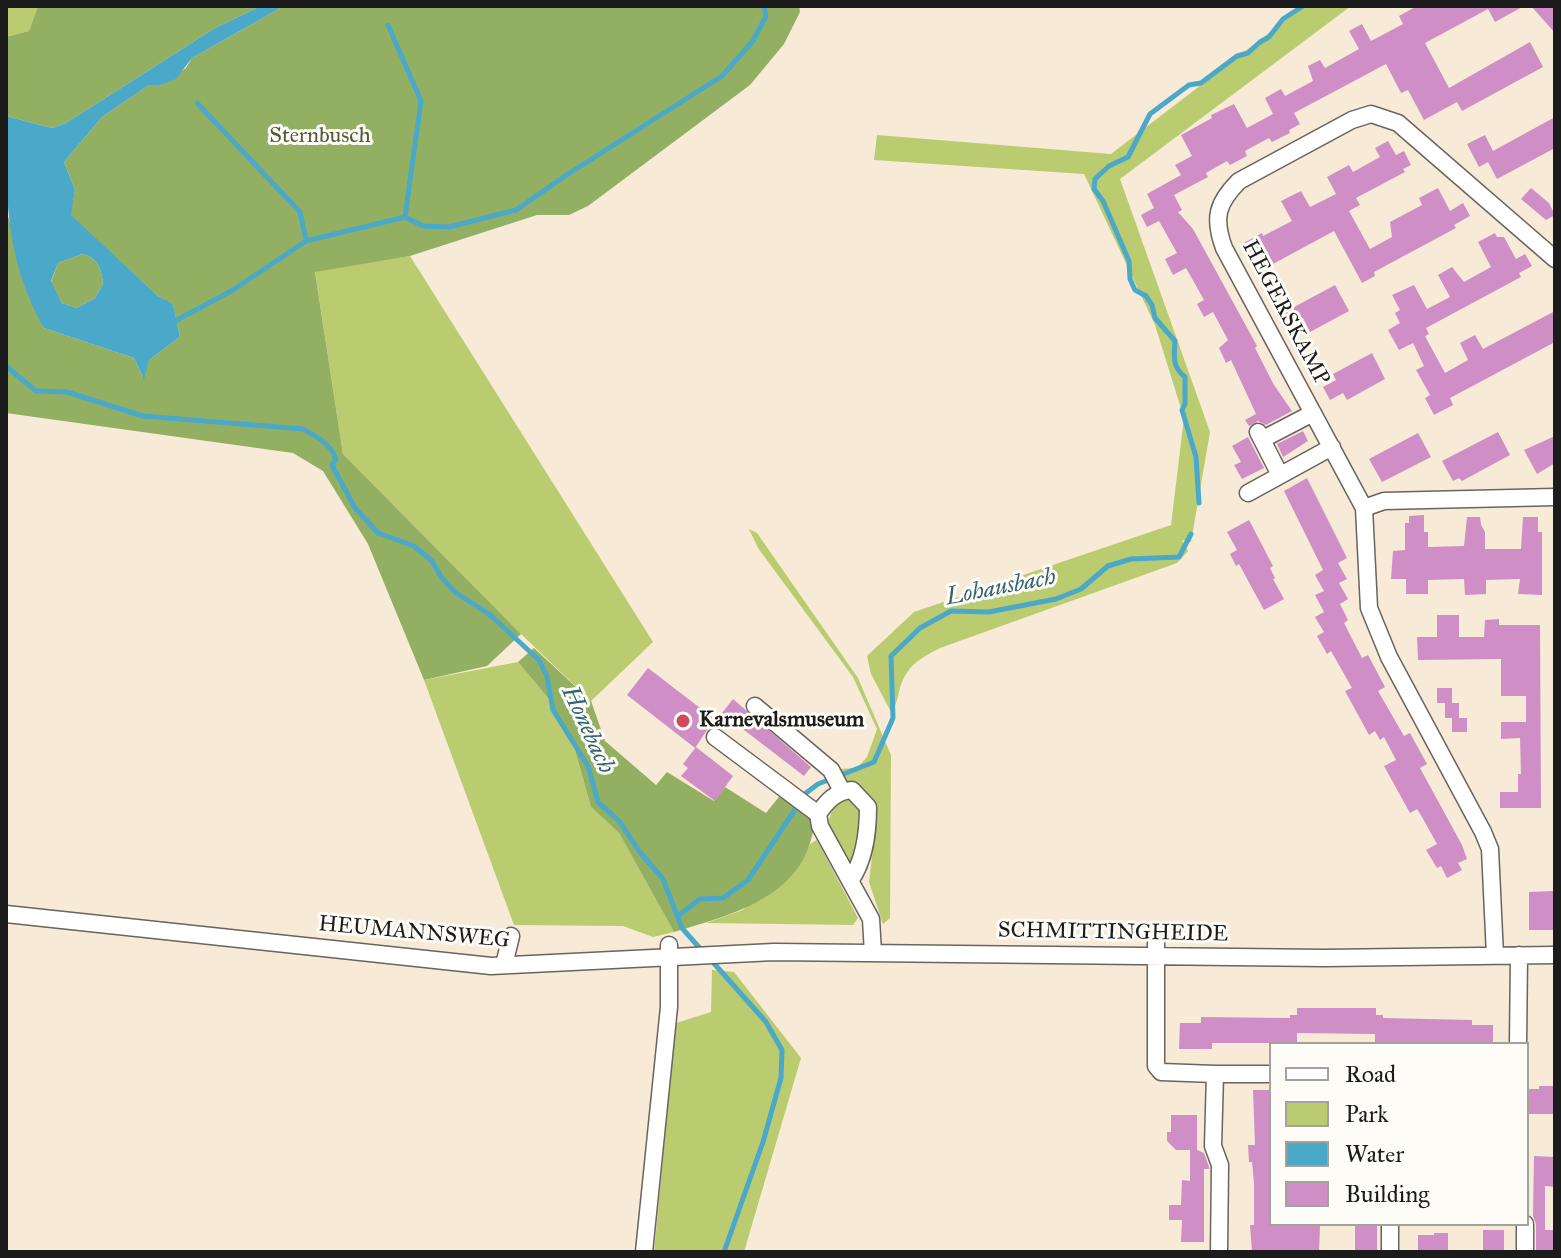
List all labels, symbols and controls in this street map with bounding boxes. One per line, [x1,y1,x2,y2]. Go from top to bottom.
park label: Sternbusch [269,124,371,150]
street label: HEGERSKAMP [1236,236,1334,390]
water label: Lohausbach [944,563,1058,613]
water label: Honebach [554,682,620,778]
place label: Karnevalsmuseum [699,708,864,734]
marker: Karnevalsmuseum [674,712,692,730]
street label: HEUMANNSWEG [317,911,511,955]
street label: SCHMITTINGHEIDE [998,918,1228,948]
legend [1269,1042,1529,1226]
text: Road [1345,1059,1396,1089]
text: Park [1345,1099,1388,1129]
text: Water [1345,1139,1404,1169]
text: Building [1345,1179,1430,1209]

